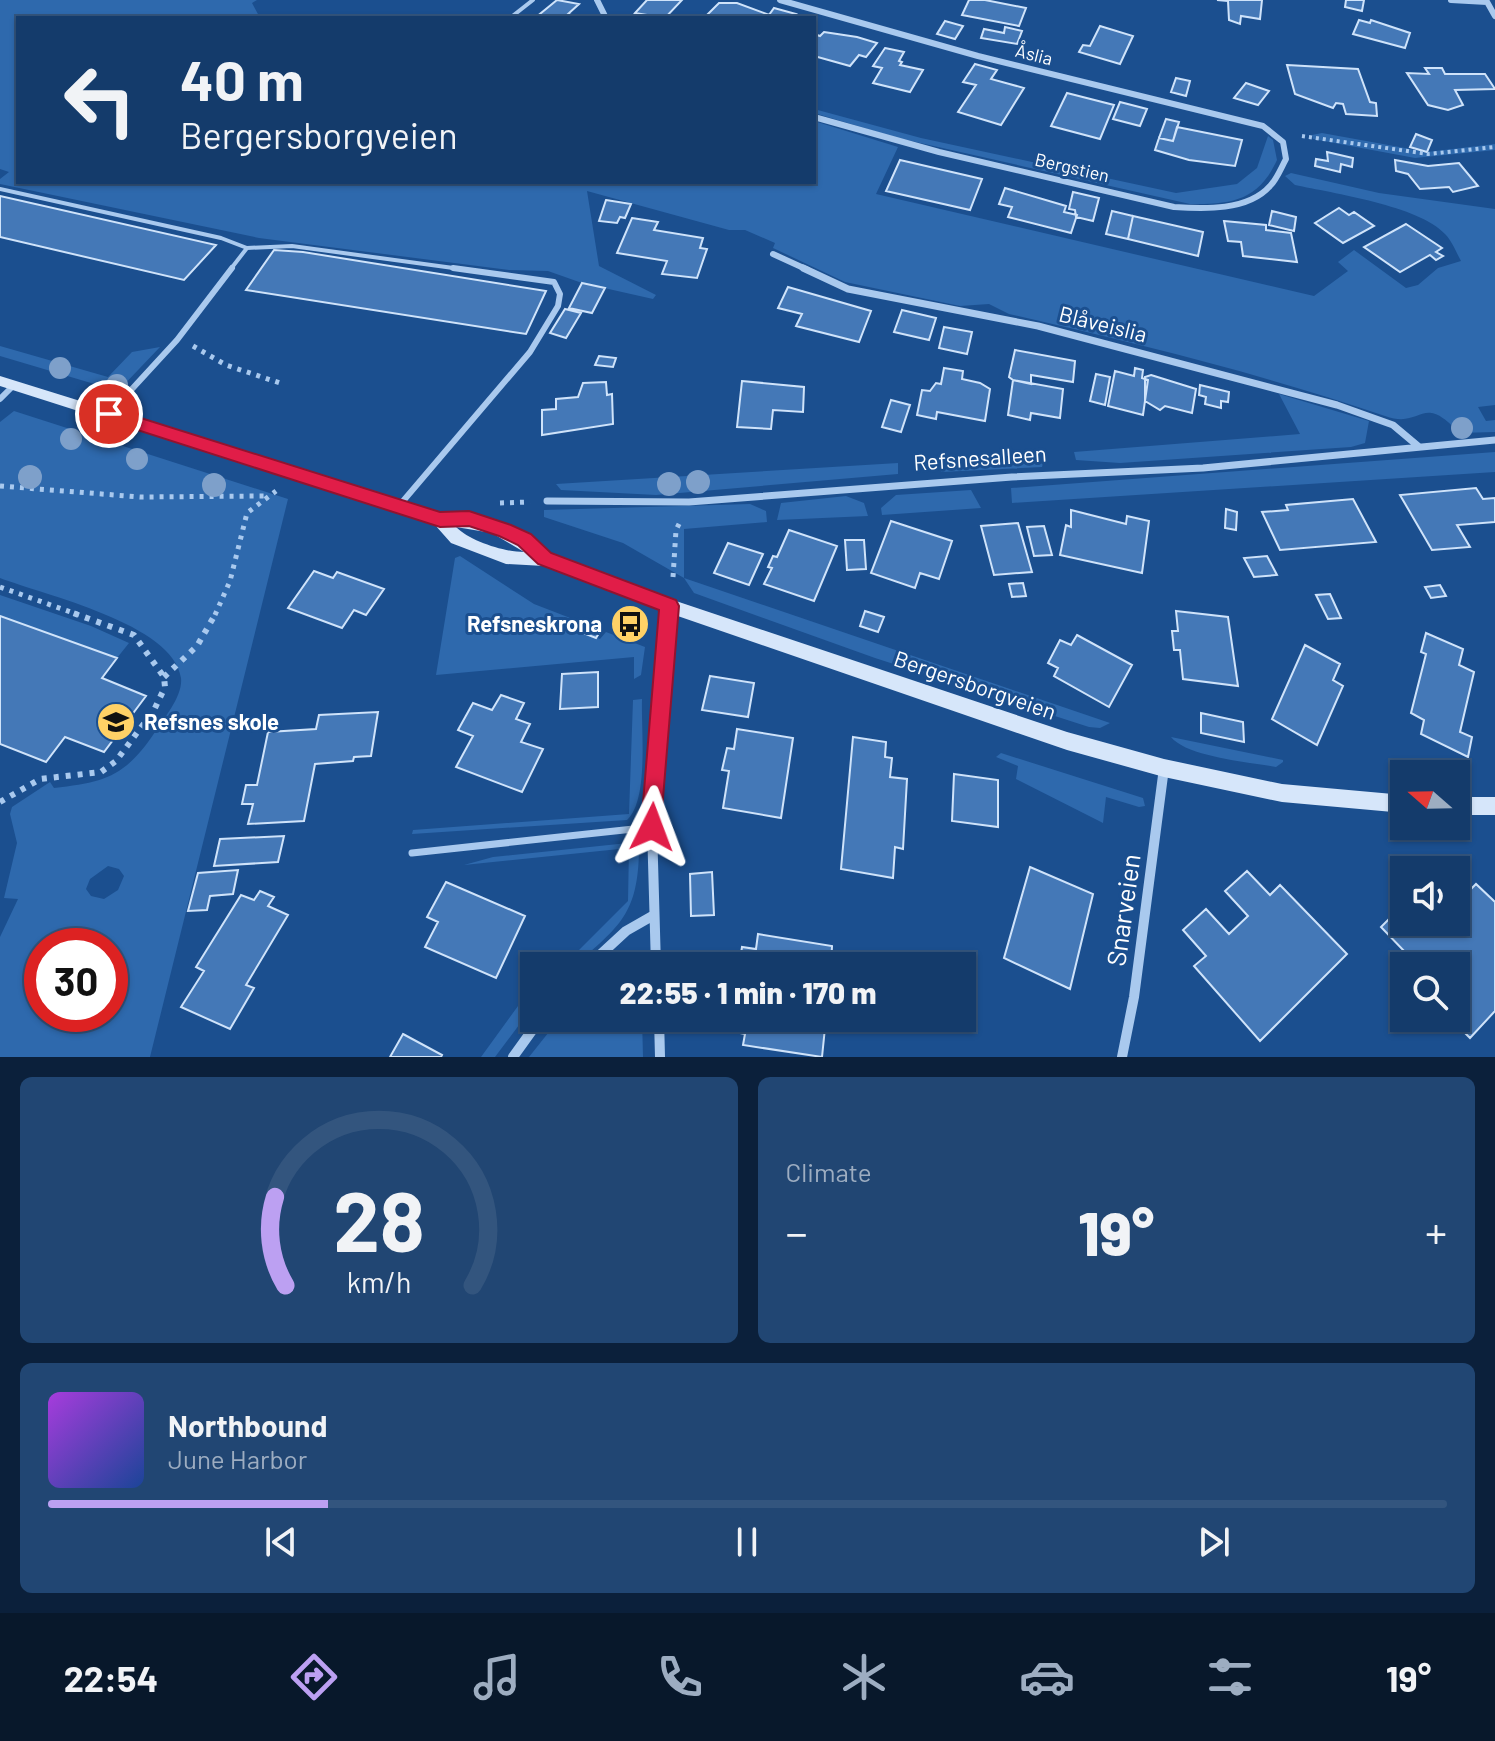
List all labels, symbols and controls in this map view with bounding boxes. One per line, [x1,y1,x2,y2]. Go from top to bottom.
street label: Åslia [1013,39,1055,69]
text: 40 m [180,45,304,112]
icon: left [48,48,152,152]
text: Bergersborgveien [180,113,458,156]
street label: Bergstien [1033,148,1112,186]
street label: Blåveislia [1057,300,1150,347]
pin [75,380,143,448]
icon: arrive [87,392,131,436]
street label: Refsnesalleen [912,439,1047,475]
bus stop icon: Refsneskrona [609,603,651,645]
place label: Refsneskrona [467,610,602,636]
street label: Bergersborgveien [891,644,1060,724]
school or university icon: Refsnes skole [95,701,137,743]
place label: Refsnes skole [144,708,279,734]
north arrow [1390,760,1470,840]
map controls [1390,760,1470,1032]
position arrow [610,785,694,869]
street label: Snarveien [1099,852,1146,968]
button: sound [1390,856,1470,936]
speed limit sign: 30 [24,928,128,1032]
button: search [1390,952,1470,1032]
text: 22:55 · 1 min · 170 m [620,974,876,1010]
text: Climate [786,1156,872,1187]
text: 28 [333,1169,425,1269]
text: 19° [1078,1196,1154,1268]
text: − [786,1205,808,1258]
text: + [1425,1205,1447,1258]
text: km/h [346,1264,411,1299]
text: Northbound [168,1407,327,1443]
text: June Harbor [168,1443,307,1474]
icon: previous [259,1520,303,1564]
icon: pause [725,1520,769,1564]
icon: next [1192,1520,1236,1564]
icon: directions [286,1649,342,1705]
icon: music [469,1649,525,1705]
icon: phone [652,1649,708,1705]
icon: climate [836,1649,892,1705]
icon: car [1019,1649,1075,1705]
icon: filters [1202,1649,1258,1705]
text: 22:54 [64,1656,158,1699]
text: 19° [1386,1656,1431,1699]

